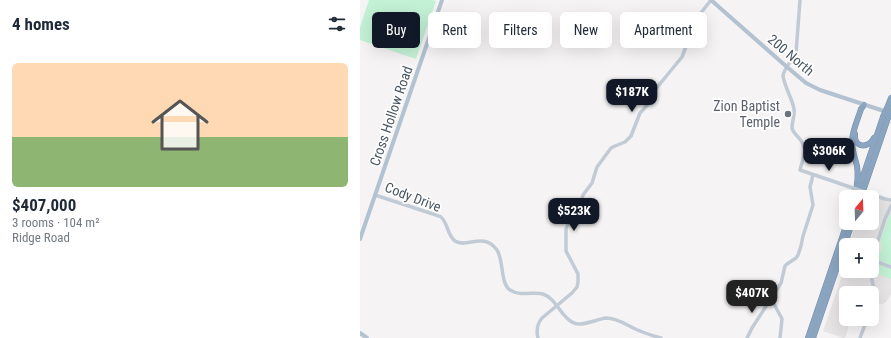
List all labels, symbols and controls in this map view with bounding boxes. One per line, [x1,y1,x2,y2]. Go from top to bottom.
chip: Buy [372,12,420,48]
chip: Rent [428,12,481,48]
chip: Filters [489,12,552,48]
chip: New [560,12,612,48]
chip: Apartment [620,12,707,48]
icon: filters [326,13,348,35]
text: 4 homes [12,14,70,34]
street label: 200 North [765,31,817,79]
street label: Cross Hollow Road [366,64,416,168]
pin: $187K [604,79,660,113]
text: $187K [615,84,649,99]
icon: home [144,89,216,161]
place label: Zion Baptist Temple [713,98,780,130]
marker: Zion Baptist Temple [783,109,793,119]
pin: $306K [801,138,857,172]
text: $306K [812,143,846,158]
street label: Cody Drive [383,179,444,215]
north arrow [839,190,879,230]
map controls [839,190,879,326]
text: $407,000 [12,195,76,215]
pin: $523K [546,198,602,232]
text: $523K [557,203,591,218]
text: 3 rooms · 104 m² [12,215,99,230]
text: Ridge Road [12,230,70,245]
button: + [839,238,879,278]
pin: $407K [724,280,780,314]
text: $407K [735,285,769,300]
button: − [839,286,879,326]

